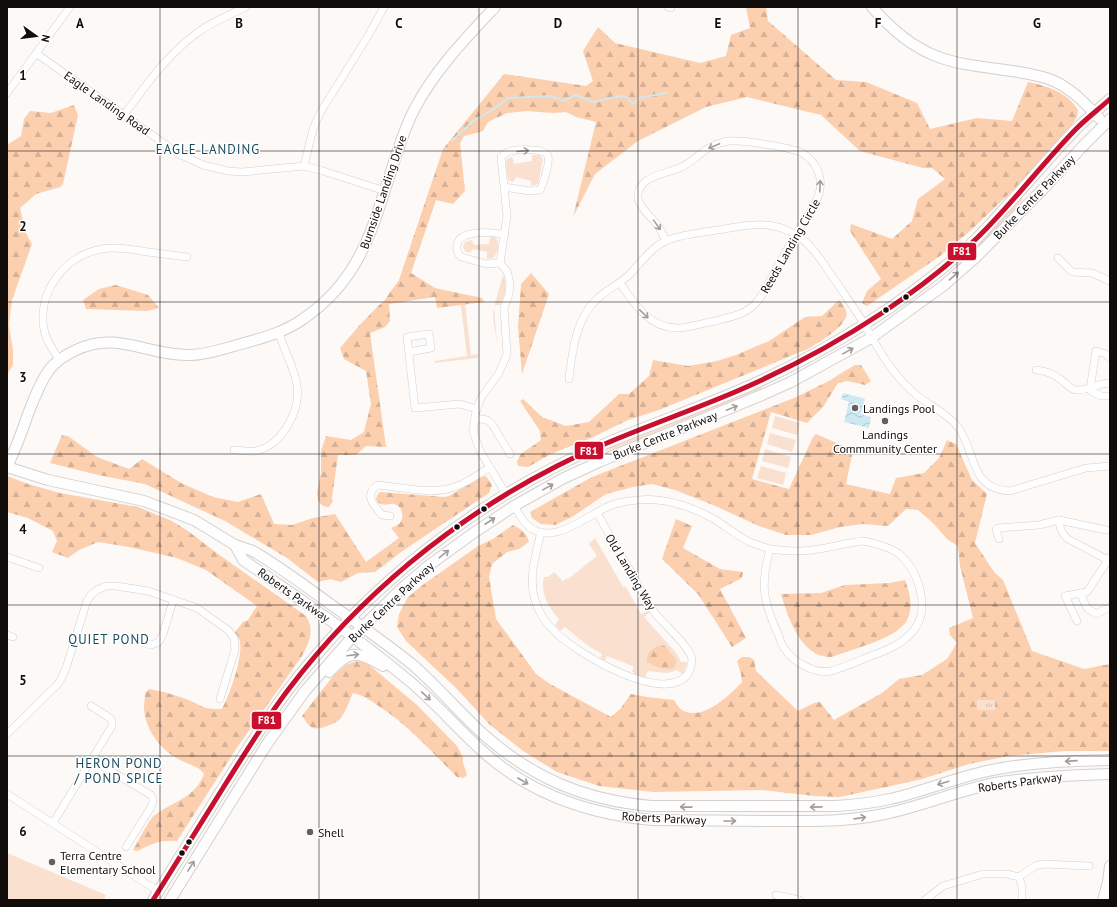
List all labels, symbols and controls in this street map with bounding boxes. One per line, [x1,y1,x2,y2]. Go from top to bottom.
text: A [76,15,84,32]
text: B [235,15,243,32]
text: C [395,15,403,32]
text: D [554,15,562,32]
text: E [715,15,722,32]
text: F [875,15,882,32]
text: G [1033,15,1041,32]
north arrow [16,16,56,56]
text: N [38,33,53,44]
text: 1 [19,67,27,84]
street label: Eagle Landing Road [61,68,153,138]
street label: Burnside Landing Drive [356,133,410,251]
district label: EAGLE LANDING [156,141,260,158]
one-way arrow [709,142,721,150]
one-way arrow [516,147,529,154]
street label: Burke Centre Parkway [990,151,1078,242]
one-way arrow [816,180,824,193]
street label: Reeds Landing Circle [757,196,823,296]
text: 2 [19,218,27,235]
one-way arrow [652,219,661,230]
line badge: F81 [947,242,977,261]
text: F81 [953,244,971,258]
one-way arrow [949,271,959,281]
unlabelled marker [901,292,911,302]
unlabelled marker [881,305,891,315]
one-way arrow [639,309,649,319]
one-way arrow [842,347,854,354]
text: 3 [19,369,27,386]
place label: Landings Pool [863,401,936,416]
marker: Landings Pool [850,403,860,413]
one-way arrow [725,404,737,411]
street label: Burke Centre Parkway [611,407,720,463]
marker: Landings Commmunity Center [880,416,890,426]
place label: Landings Commmunity Center [833,427,937,456]
line badge: F81 [574,441,604,460]
text: F81 [580,444,598,458]
one-way arrow [542,483,554,490]
unlabelled marker [479,504,489,514]
one-way arrow [484,517,496,525]
text: 4 [19,521,27,538]
unlabelled marker [452,522,462,532]
street label: Old Landing Way [602,531,660,613]
one-way arrow [439,549,450,558]
street label: Burke Centre Parkway [345,558,437,645]
street label: Roberts Parkway [255,565,333,626]
district label: QUIET POND [68,631,150,648]
one-way arrow [346,651,359,659]
text: 5 [19,672,27,689]
one-way arrow [421,691,431,701]
line badge: F81 [251,711,282,730]
text: F81 [258,713,276,727]
district label: HERON POND / POND SPICE [73,755,164,787]
one-way arrow [1065,758,1078,765]
street label: Roberts Parkway [977,769,1063,795]
one-way arrow [517,778,529,786]
one-way arrow [937,780,950,787]
one-way arrow [680,803,693,811]
one-way arrow [810,803,823,811]
street label: Roberts Parkway [621,808,707,828]
one-way arrow [853,814,866,822]
one-way arrow [723,817,736,825]
text: 6 [19,823,27,840]
place label: Shell [318,825,345,840]
marker: Shell [305,827,315,837]
unlabelled marker [184,837,194,847]
place label: Terra Centre Elementary School [60,848,156,877]
unlabelled marker [177,848,187,858]
marker: Terra Centre Elementary School [47,857,57,867]
one-way arrow [187,861,195,872]

